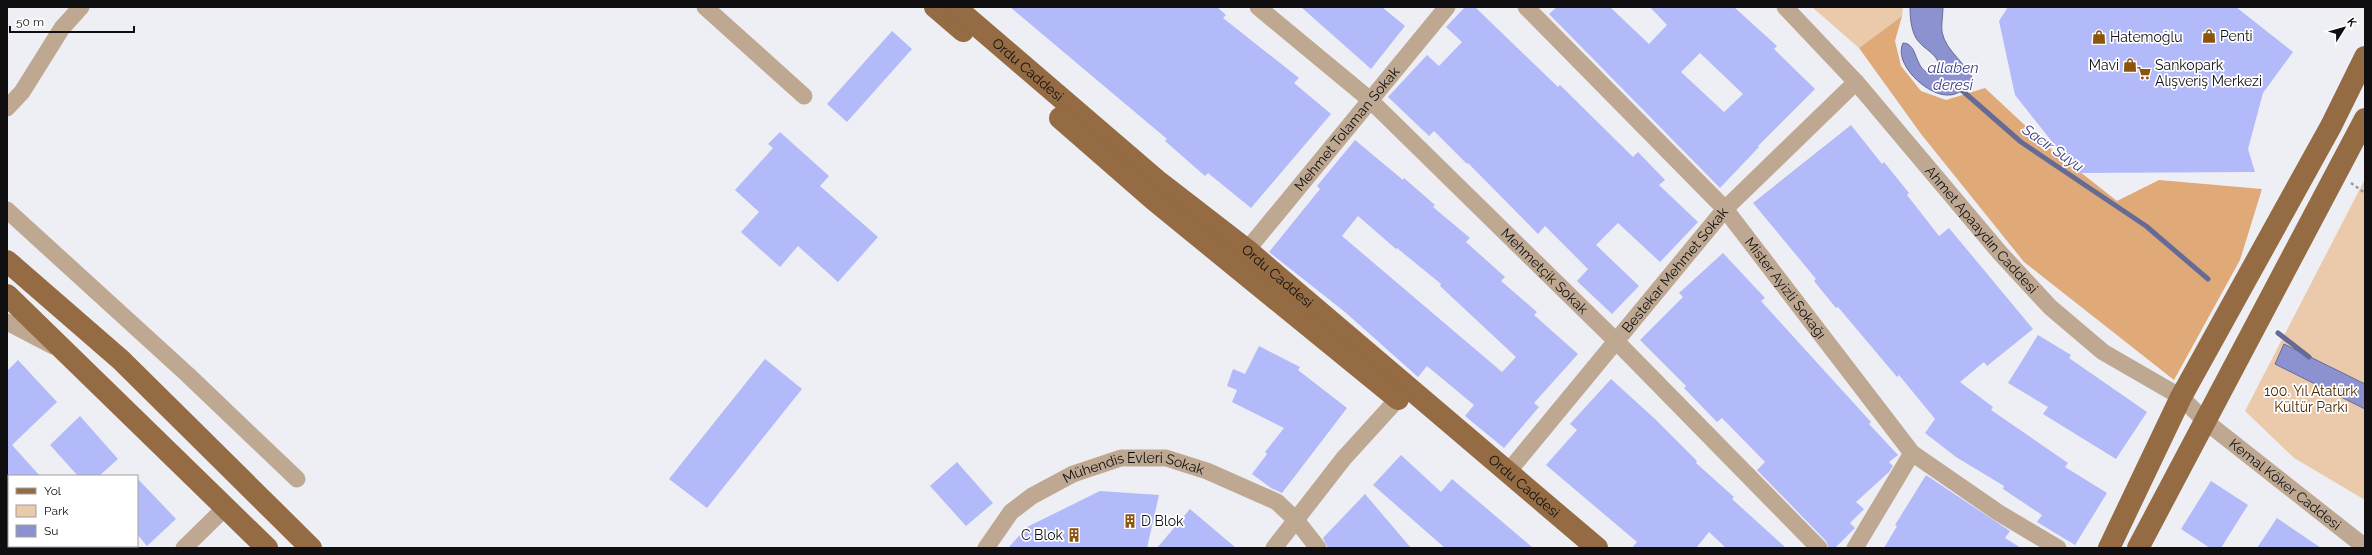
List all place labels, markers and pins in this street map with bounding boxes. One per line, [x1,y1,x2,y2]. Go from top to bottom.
shop icon: Penti [2201,28,2217,44]
place label: Penti [2220,28,2253,44]
shop icon: Hatemoğlu [2091,29,2107,45]
place label: Hatemoğlu [2110,29,2183,45]
place label: Mavi [2089,57,2119,73]
shop icon: Mavi [2122,57,2138,73]
place label: Sankopark Alışveriş Merkezi [2155,57,2262,89]
supermarket icon: Sankopark Alışveriş Merkezi [2136,65,2152,81]
building icon: D Blok [1122,513,1138,529]
place label: D Blok [1141,513,1184,529]
place label: C Blok [1021,527,1064,543]
building icon: C Blok [1066,527,1082,543]

